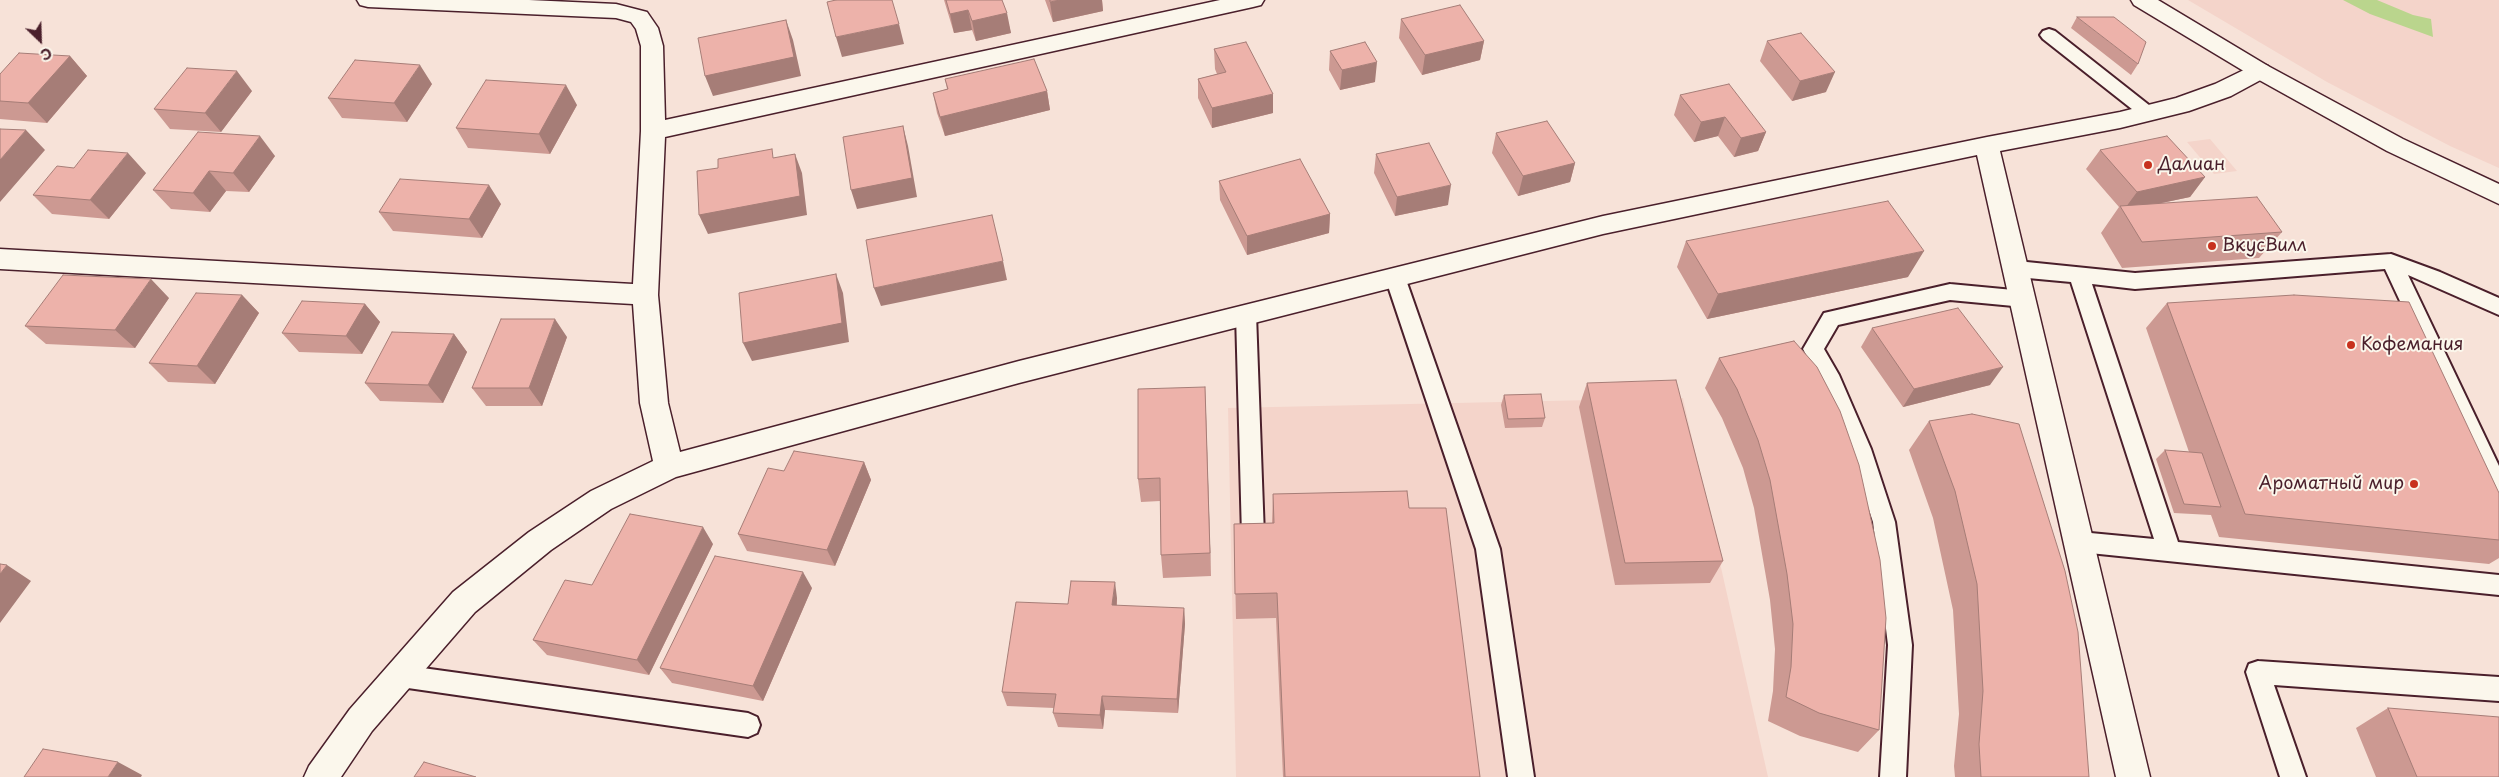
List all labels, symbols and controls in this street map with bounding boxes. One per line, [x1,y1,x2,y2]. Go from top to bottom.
north arrow [15,15,65,65]
text: С [37,42,55,66]
place label: Далиан [2158,154,2225,176]
marker: Далиан [2142,159,2154,171]
place label: ВкусВилл [2222,235,2307,257]
marker: ВкусВилл [2206,240,2218,252]
place label: Кофемания [2361,334,2464,356]
marker: Кофемания [2345,339,2357,351]
place label: Ароматный мир [2259,473,2404,495]
marker: Ароматный мир [2408,478,2420,490]

